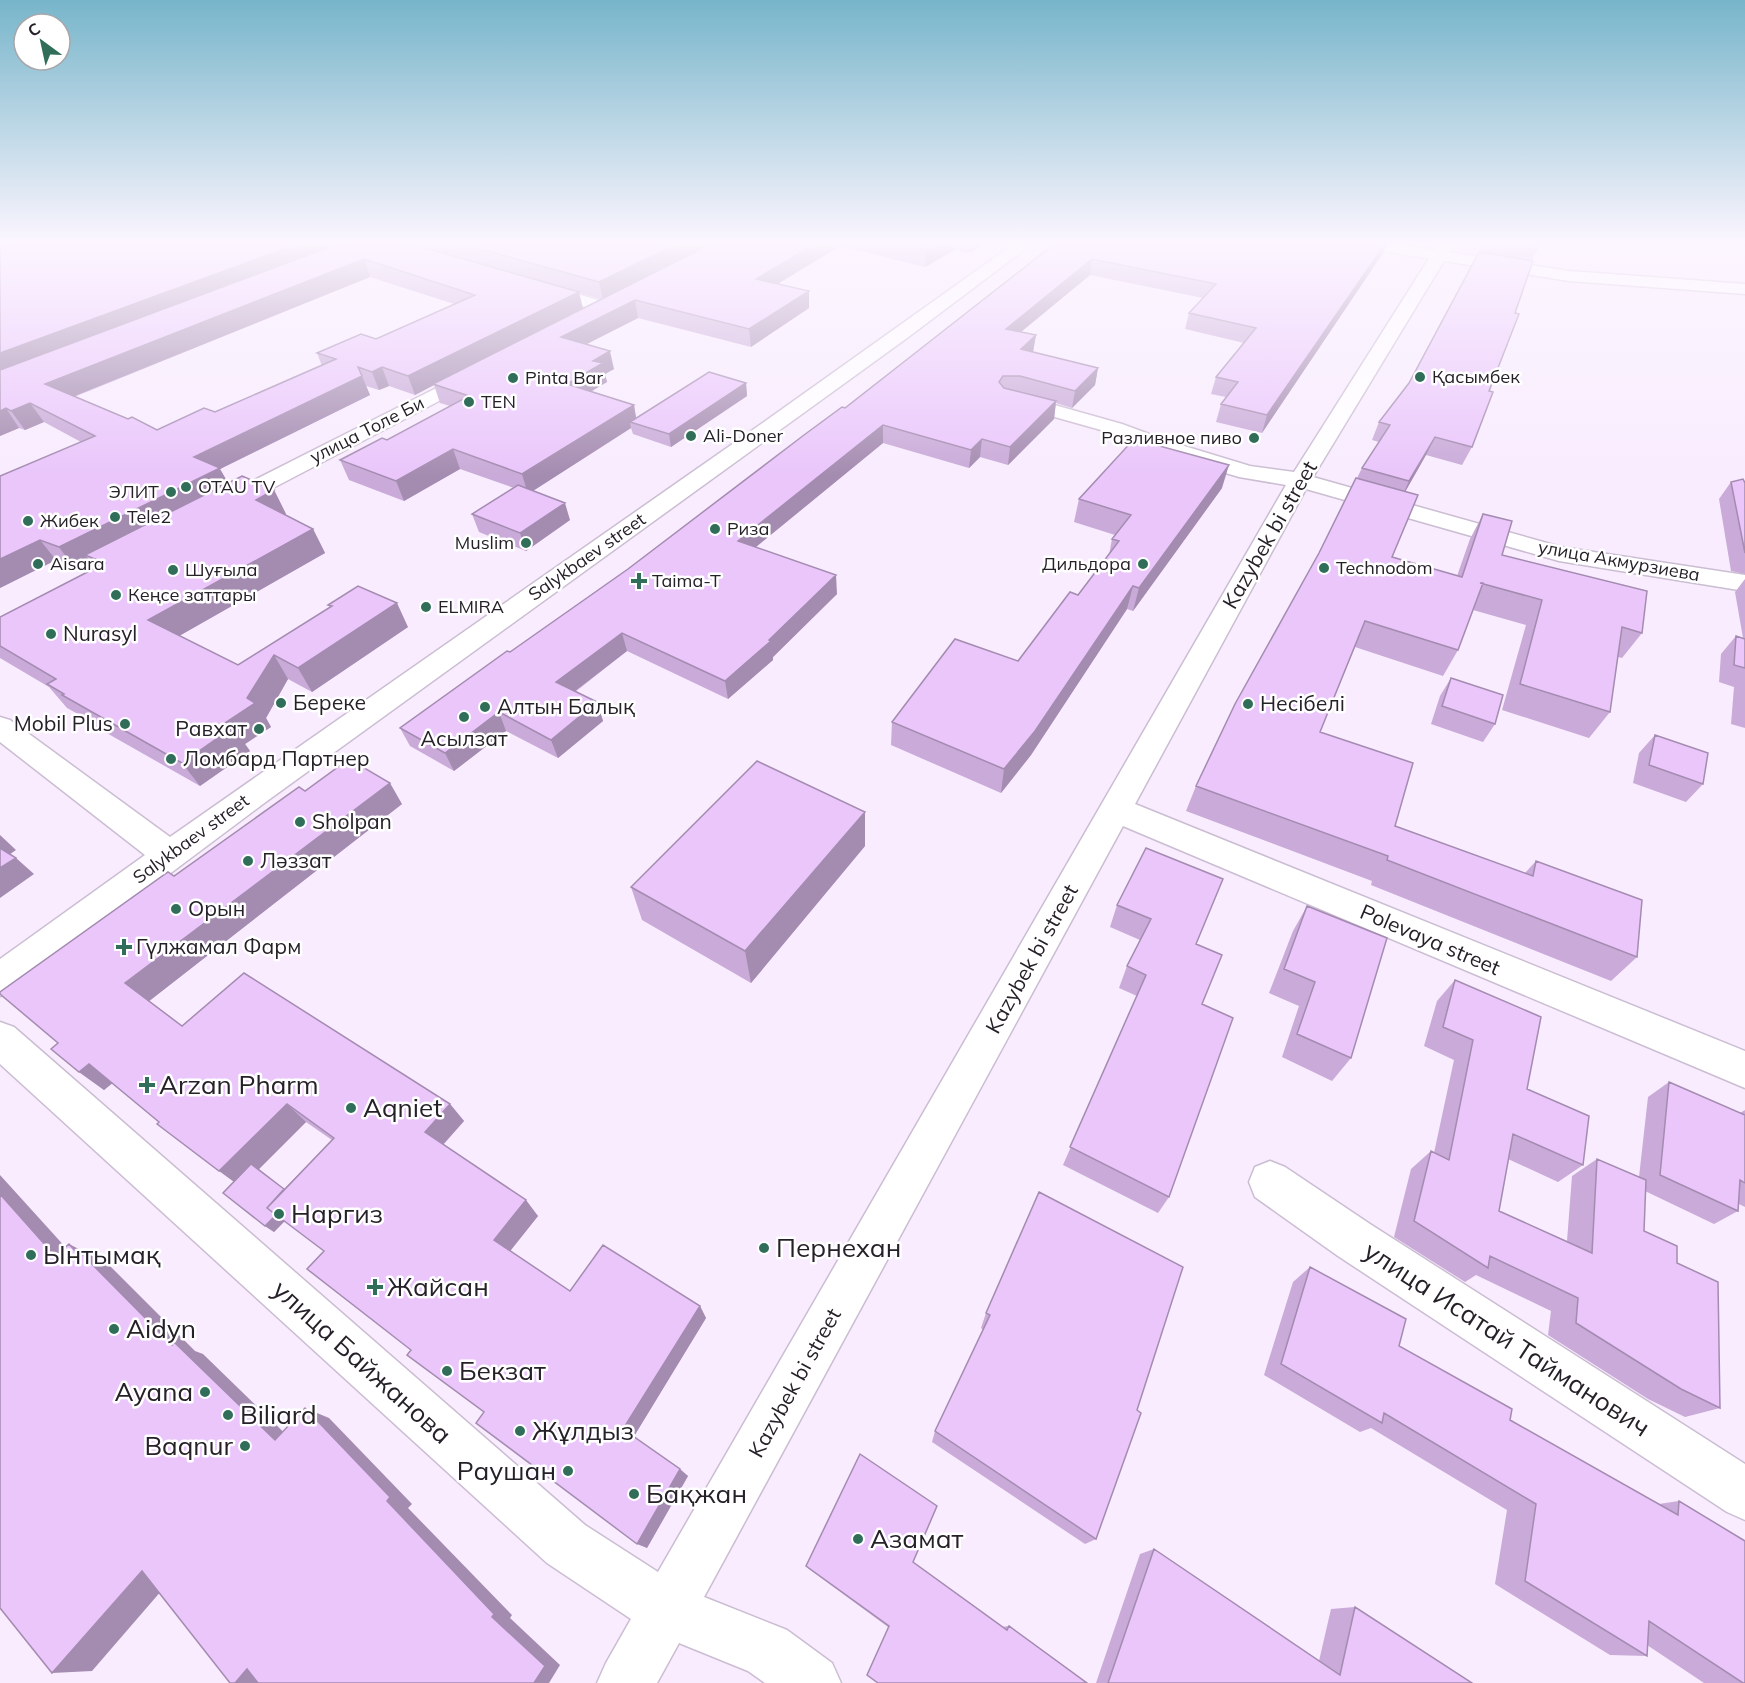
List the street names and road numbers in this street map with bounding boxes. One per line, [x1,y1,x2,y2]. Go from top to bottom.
street label: улица Толе Би [306,391,428,468]
street label: Kazybek bi street [1216,456,1322,613]
street label: Salykbaev street [524,508,650,606]
street label: улица Акмурзиева [1536,535,1702,586]
street label: Salykbaev street [128,789,253,888]
street label: Kazybek bi street [979,879,1083,1038]
street label: Polevaya street [1357,898,1504,980]
street label: улица Исатай Тайманович [1358,1234,1657,1444]
street label: улица Байжанова [266,1273,459,1451]
street label: Kazybek bi street [742,1303,846,1462]

